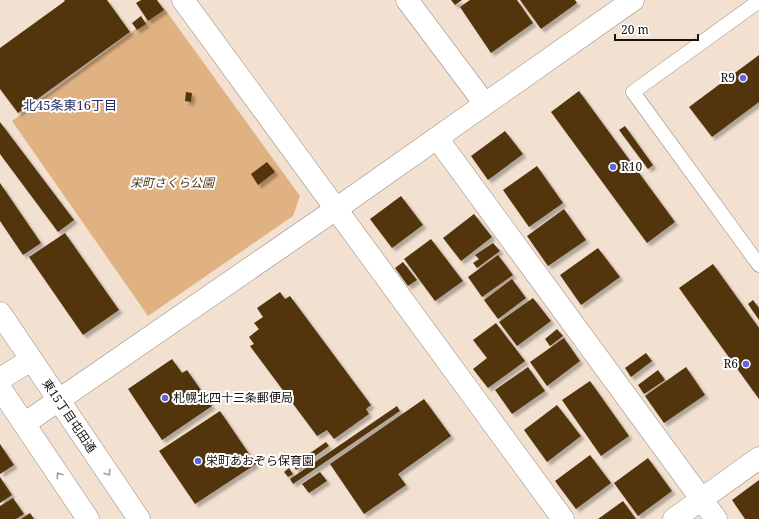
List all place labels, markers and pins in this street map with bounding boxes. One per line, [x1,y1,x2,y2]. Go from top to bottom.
place label: R9 [720,69,735,86]
marker: R9 [738,73,748,83]
place label: R10 [621,158,643,175]
marker: R10 [608,162,618,172]
place label: R6 [723,355,738,372]
marker: R6 [741,359,751,369]
place label: 札幌北四十三条郵便局 [173,389,293,406]
marker: 札幌北四十三条郵便局 [160,393,170,403]
place label: 栄町あおぞら保育園 [206,452,314,469]
marker: 栄町あおぞら保育園 [193,456,203,466]

